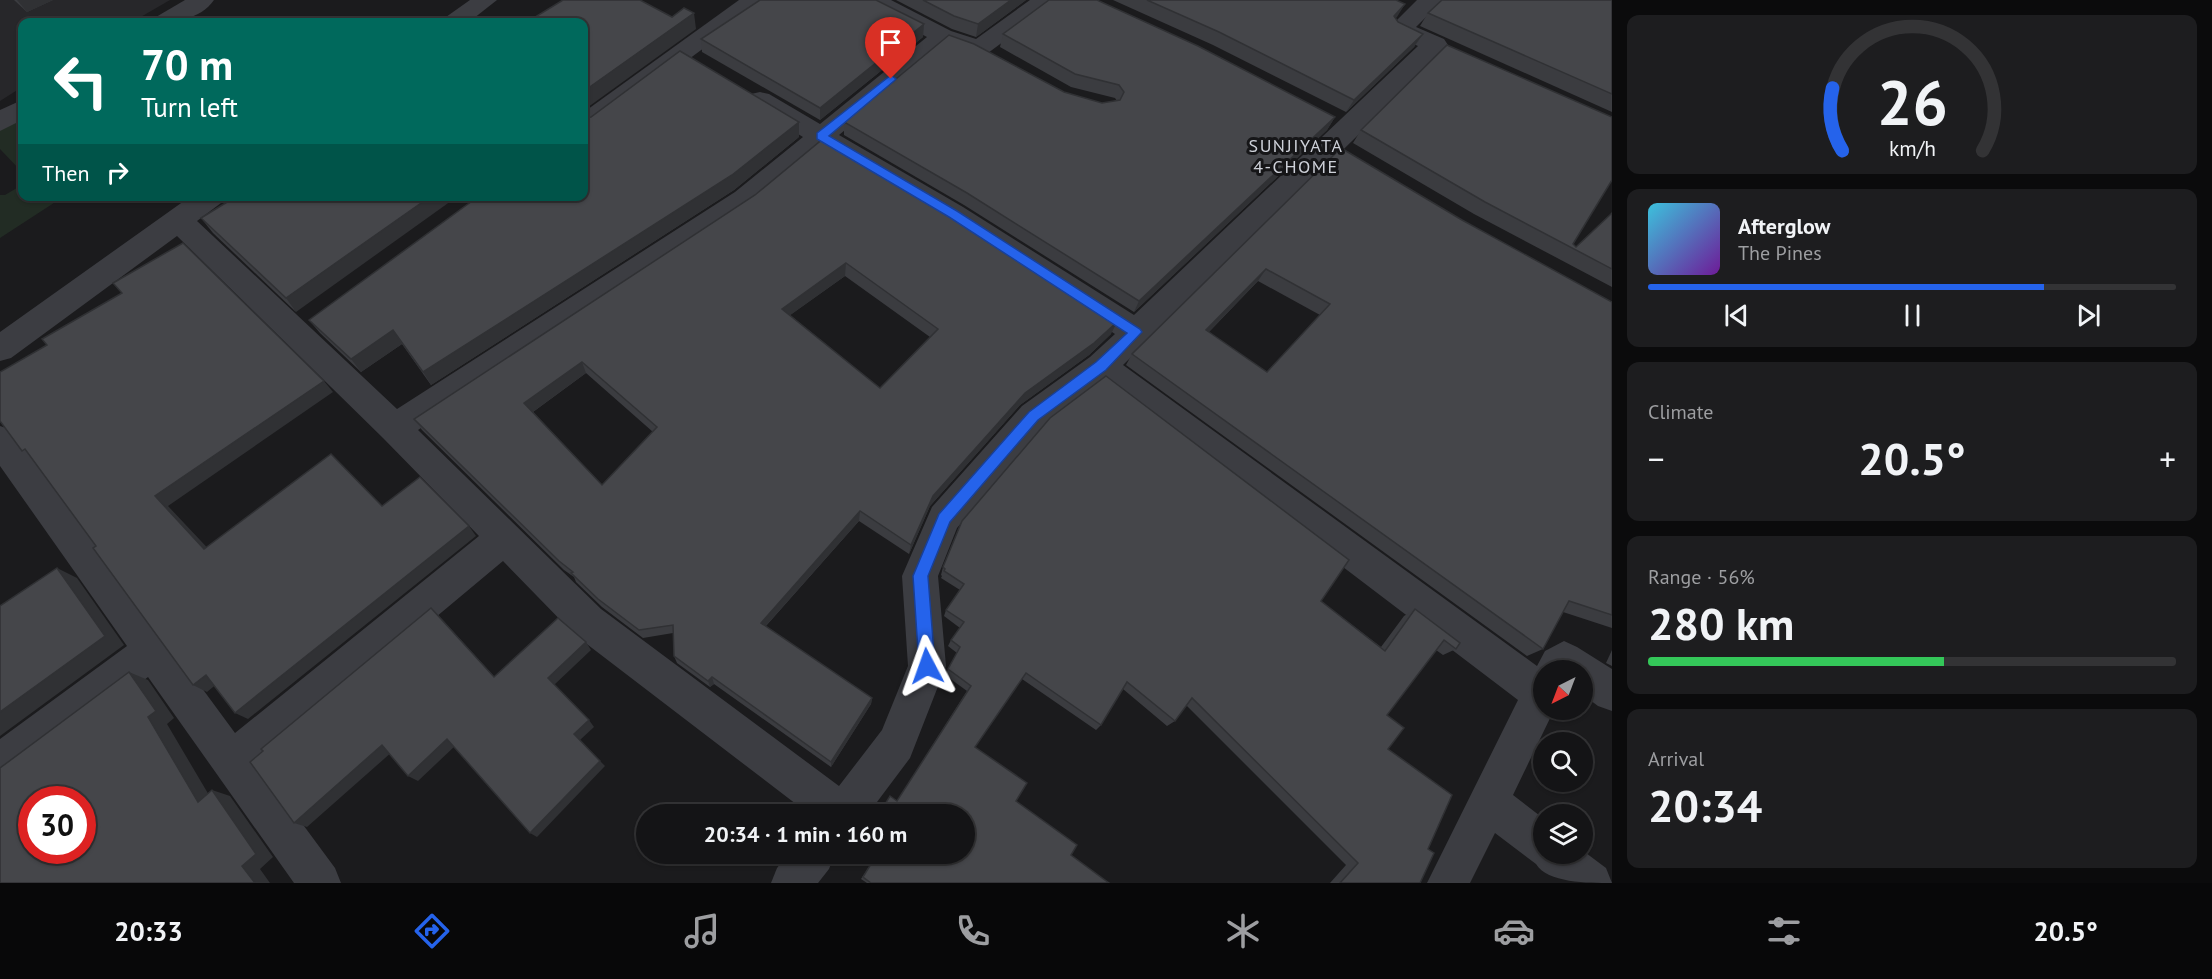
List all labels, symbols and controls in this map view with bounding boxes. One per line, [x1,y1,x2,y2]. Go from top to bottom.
pin [865,17,916,79]
icon: arrive [874,26,907,59]
text: 70 m [141,37,233,92]
icon: left [42,42,120,120]
text: 26 [1877,61,1947,142]
text: Turn left [141,90,238,124]
district label: SUNJIYATA 4-CHOME [1249,134,1343,178]
text: km/h [1888,135,1935,163]
icon: right [101,156,134,189]
text: Then [42,159,89,187]
text: Afterglow [1738,212,1830,240]
text: The Pines [1738,240,1822,266]
icon: previous [1720,299,1753,332]
icon: pause [1896,299,1929,332]
icon: next [2072,299,2105,332]
text: Climate [1648,399,1714,425]
text: 20.5° [1858,429,1966,487]
text: − [1648,437,1665,480]
text: + [2159,437,2176,480]
text: Range · 56% [1648,564,1755,590]
text: 280 km [1648,594,1794,652]
position arrow [895,634,959,698]
north arrow [1533,660,1593,720]
map controls [1533,660,1593,864]
button: search [1533,732,1593,792]
text: Arrival [1648,746,1704,772]
text: 20:34 [1648,776,1762,834]
speed limit sign: 30 [18,786,96,864]
button: layers [1533,804,1593,864]
text: 20:34 · 1 min · 160 m [704,820,907,848]
icon: directions [411,910,453,952]
icon: music [681,910,723,952]
icon: phone [952,910,994,952]
icon: climate [1222,910,1264,952]
icon: car [1493,910,1535,952]
icon: filters [1763,910,1805,952]
text: 20:33 [114,914,183,948]
text: 20.5° [2033,914,2098,948]

